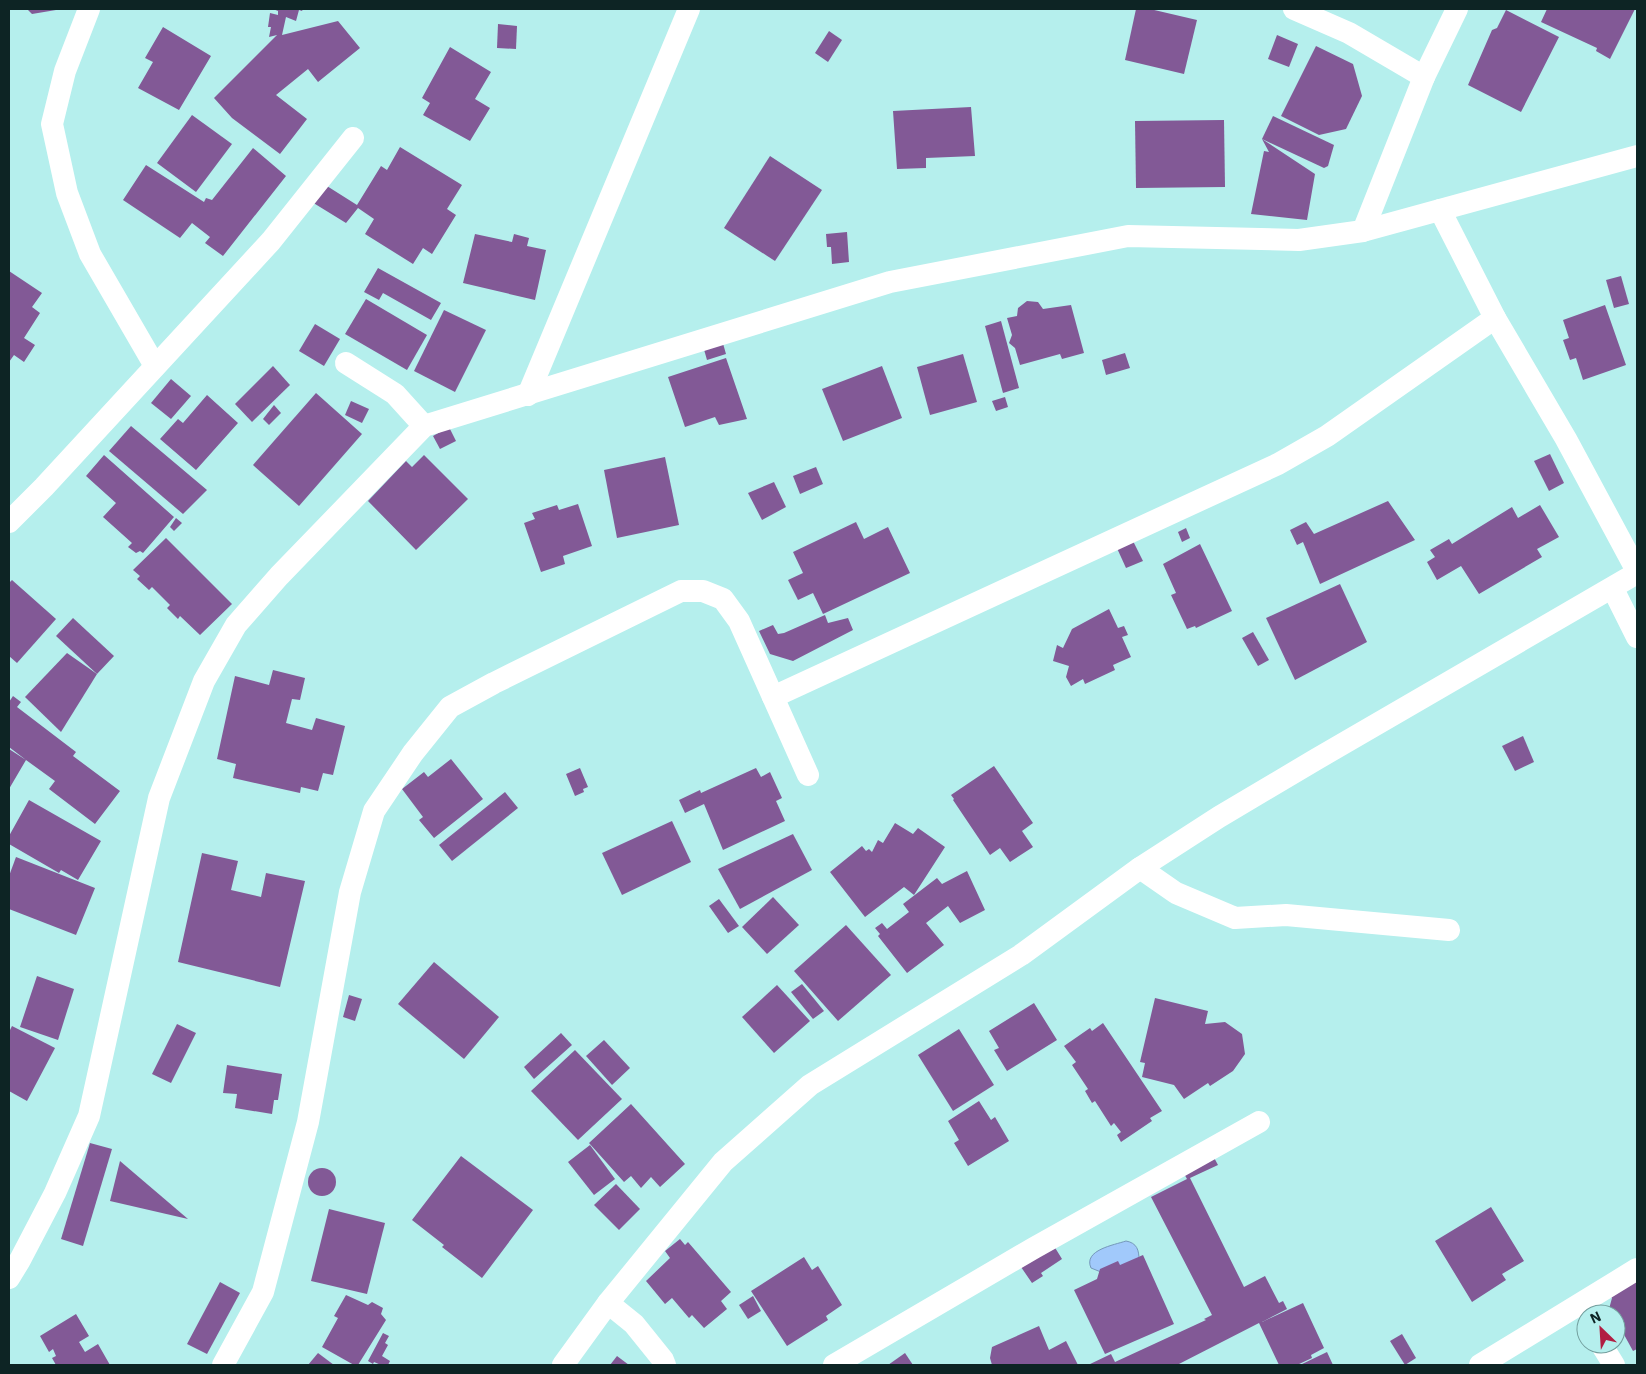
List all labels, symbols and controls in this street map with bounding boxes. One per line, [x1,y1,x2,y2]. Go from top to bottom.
north arrow [1576,1304,1626,1354]
text: N [1587,1307,1604,1328]

